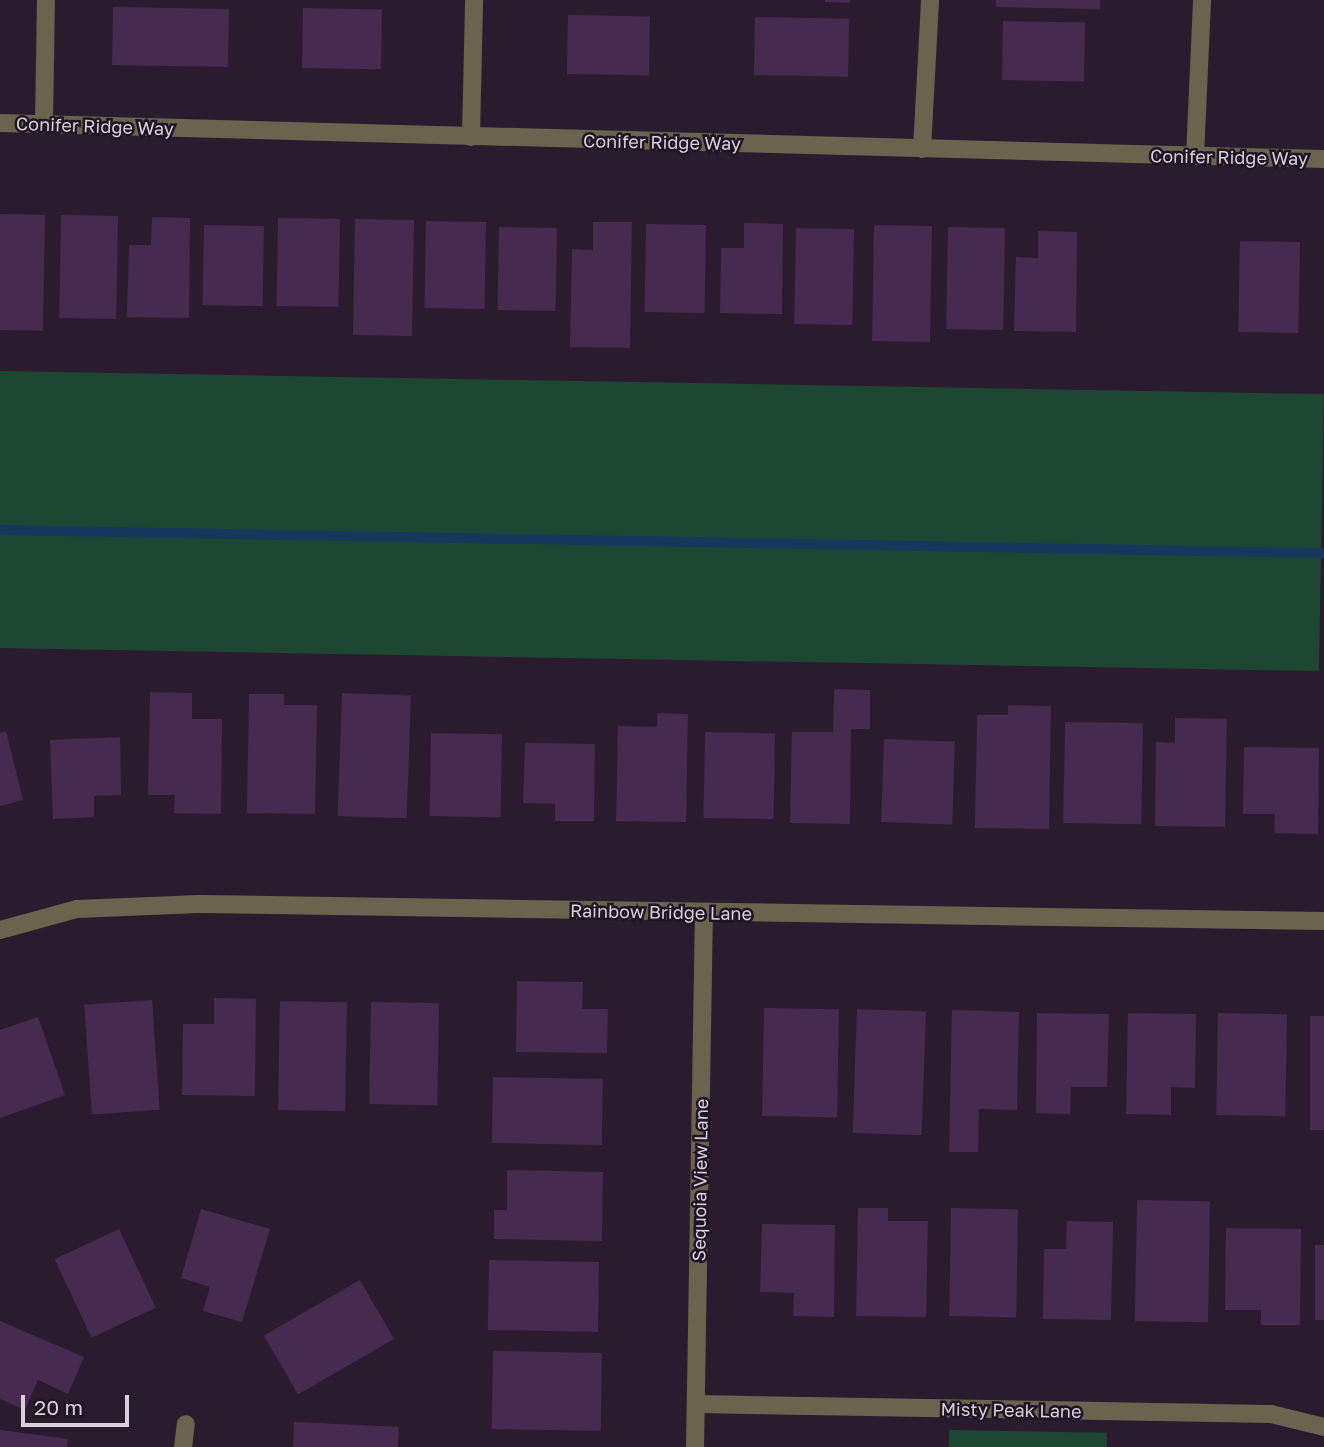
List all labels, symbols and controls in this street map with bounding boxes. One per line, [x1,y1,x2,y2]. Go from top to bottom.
street label: Conifer Ridge Way [16,112,174,140]
street label: Conifer Ridge Way [583,130,741,154]
street label: Conifer Ridge Way [1150,145,1308,169]
street label: Rainbow Bridge Lane [570,900,752,924]
street label: Sequoia View Lane [688,1099,712,1261]
scale bar [24,1380,133,1424]
text: 20 m [34,1394,83,1420]
street label: Misty Peak Lane [940,1398,1082,1422]

